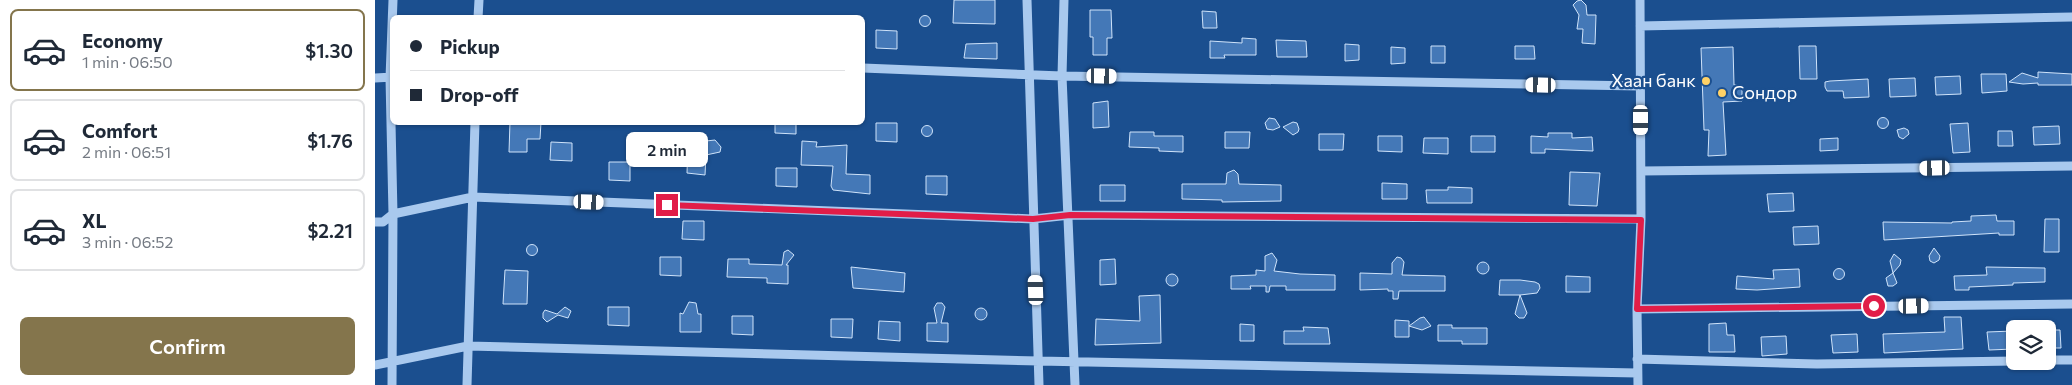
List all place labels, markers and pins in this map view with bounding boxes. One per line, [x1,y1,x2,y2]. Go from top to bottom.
place label: Хаан банк [1611,69,1696,91]
marker: Хаан банк [1700,75,1712,87]
place label: Сондор [1732,81,1797,103]
marker: Сондор [1716,87,1728,99]

